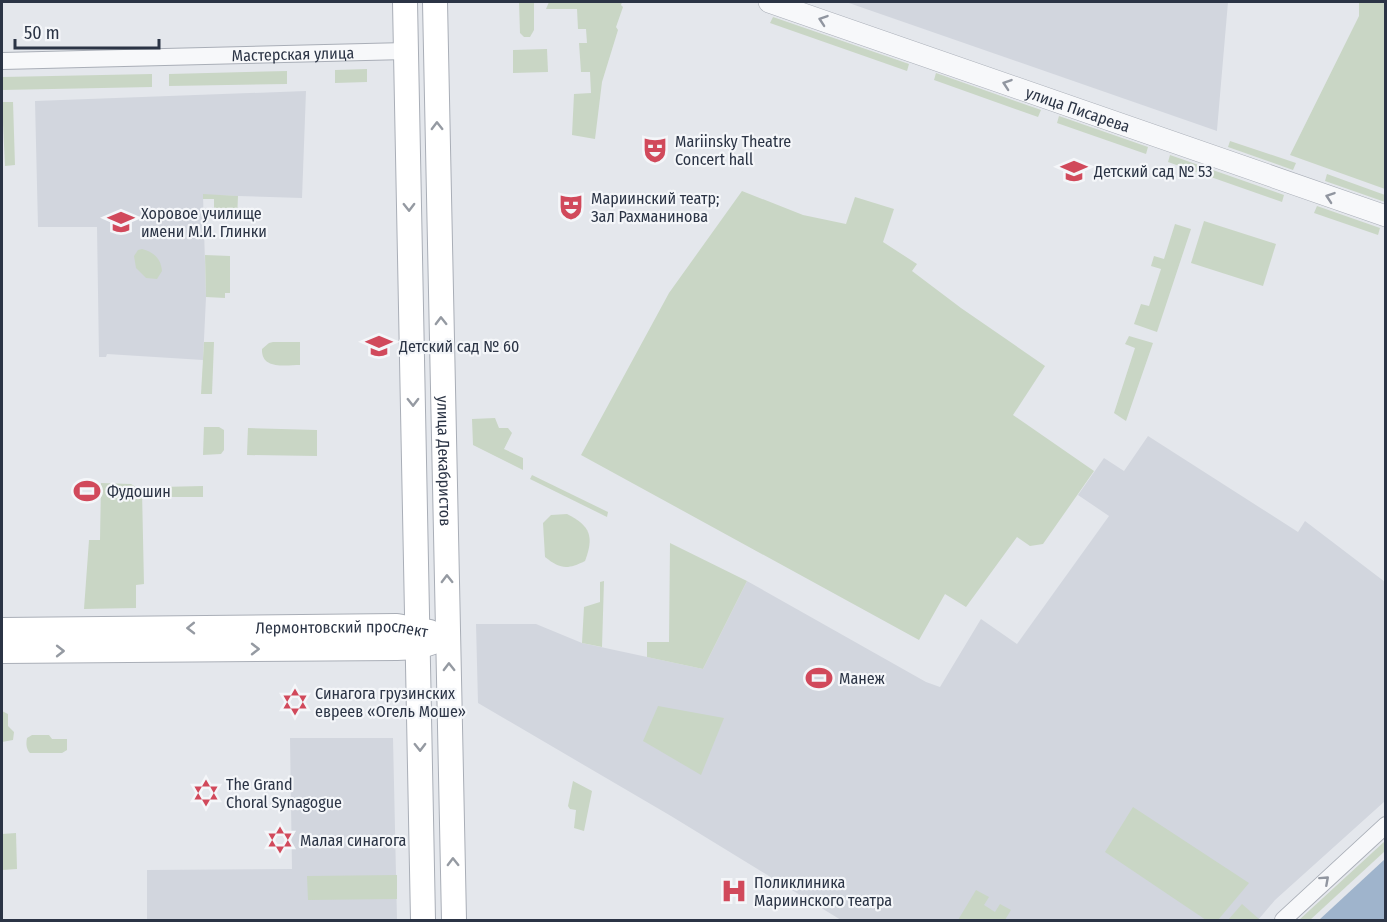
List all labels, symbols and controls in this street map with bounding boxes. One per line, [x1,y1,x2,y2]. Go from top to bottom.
scale bar [15,12,159,50]
one-way arrow [818,15,829,28]
text: 50 m [24,22,60,44]
street label: Мастерская улица [232,43,354,65]
one-way arrow [1002,79,1013,92]
street label: улица Писарева [1023,83,1132,136]
one-way arrow [431,122,444,131]
place label: Mariinsky Theatre Concert hall [675,132,791,169]
theatre icon: Mariinsky Theatre Concert hall [640,135,670,165]
school or university icon: Детский сад № 53 [1059,156,1089,186]
place label: Детский сад № 53 [1093,162,1212,181]
place label: Мариинский театр; Зал Рахманинова [591,189,720,226]
theatre icon: Мариинский театр; Зал Рахманинова [556,192,586,222]
one-way arrow [1325,192,1336,205]
one-way arrow [403,202,415,211]
place label: Хоровое училище имени М.И. Глинки [141,204,267,241]
school or university icon: Хоровое училище имени М.И. Глинки [106,207,136,237]
one-way arrow [435,317,448,326]
school or university icon: Детский сад № 60 [364,331,394,361]
place label: Детский сад № 60 [398,337,519,356]
street label: улица Декабристов [433,395,455,526]
one-way arrow [406,397,419,406]
sports icon: Фудошин [72,476,102,506]
place label: Фудошин [107,482,171,501]
one-way arrow [441,575,453,584]
street label: Лермонтовский проспект [255,617,430,642]
one-way arrow [186,622,195,634]
one-way arrow [250,643,259,656]
one-way arrow [55,644,64,657]
one-way arrow [443,663,455,672]
sports icon: Манеж [804,663,834,693]
place label: Манеж [839,669,886,688]
place label: Синагога грузинских евреев «Огель Моше» [315,684,466,721]
synagogue icon: Синагога грузинских евреев «Огель Моше» [280,687,310,717]
one-way arrow [413,743,426,752]
place label: The Grand Choral Synagogue [226,775,342,812]
synagogue icon: The Grand Choral Synagogue [191,778,221,808]
synagogue icon: Малая синагога [265,825,295,855]
place label: Малая синагога [300,831,407,850]
one-way arrow [447,858,459,867]
place label: Поликлиника Мариинского театра [754,873,892,910]
hospital icon: Поликлиника Мариинского театра [719,876,749,906]
one-way arrow [1319,876,1329,887]

